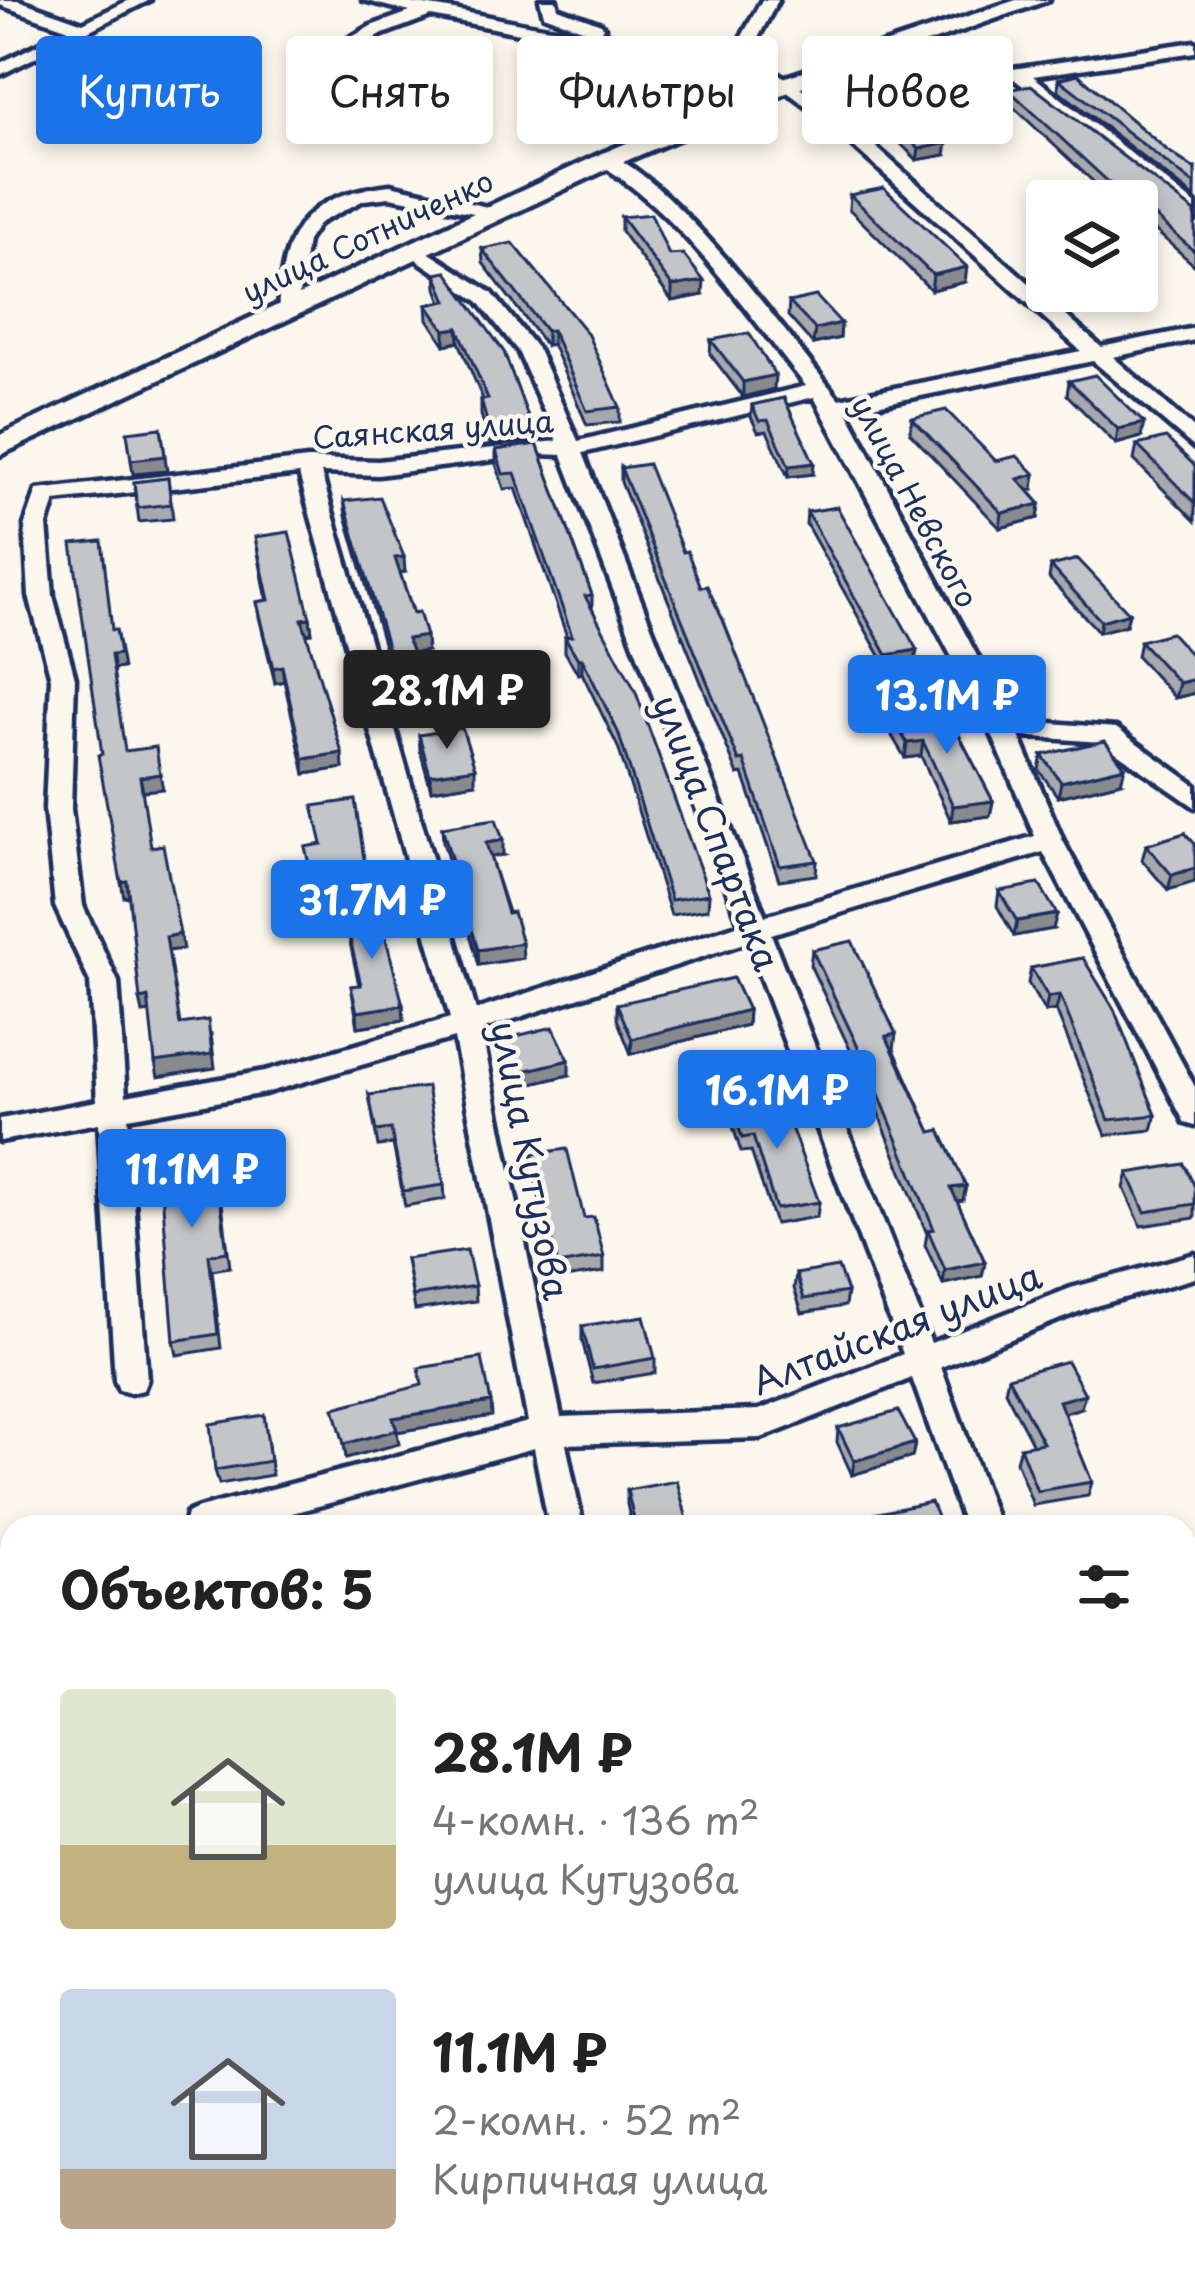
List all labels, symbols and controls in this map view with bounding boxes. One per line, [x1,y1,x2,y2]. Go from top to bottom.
chip: Купить [36,36,262,144]
chip: Снять [286,36,493,144]
chip: Фильтры [517,36,778,144]
chip: Новое [802,36,1013,144]
street label: улица Сотниченко [234,157,500,313]
map controls [1026,180,1158,312]
button: layers [1026,180,1158,312]
street label: улица Невского [841,387,991,615]
street label: Саянская улица [311,397,555,459]
pin: 28.1M ₽ [336,650,558,752]
pin: 13.1M ₽ [836,655,1058,757]
text: 28.1M ₽ [370,659,524,718]
text: 13.1M ₽ [875,664,1019,723]
street label: улица Спартака [641,686,796,978]
pin: 31.7M ₽ [261,860,483,962]
text: 31.7M ₽ [298,869,446,928]
street label: улица Кутузова [479,1016,586,1305]
pin: 16.1M ₽ [666,1050,888,1152]
text: 16.1M ₽ [705,1059,849,1118]
pin: 11.1M ₽ [81,1129,303,1231]
text: 11.1M ₽ [125,1138,259,1197]
street label: Алтайская улица [743,1247,1049,1407]
text: Объектов: 5 [60,1549,374,1626]
icon: filters [1071,1554,1137,1620]
text: 28.1M ₽ [432,1712,632,1789]
icon: home [156,1737,300,1881]
text: 4-комн. · 136 m² [432,1789,760,1848]
text: улица Кутузова [432,1848,738,1907]
text: 11.1M ₽ [432,2012,607,2089]
icon: home [156,2037,300,2181]
text: 2-комн. · 52 m² [432,2089,741,2148]
text: Кирпичная улица [432,2148,767,2207]

